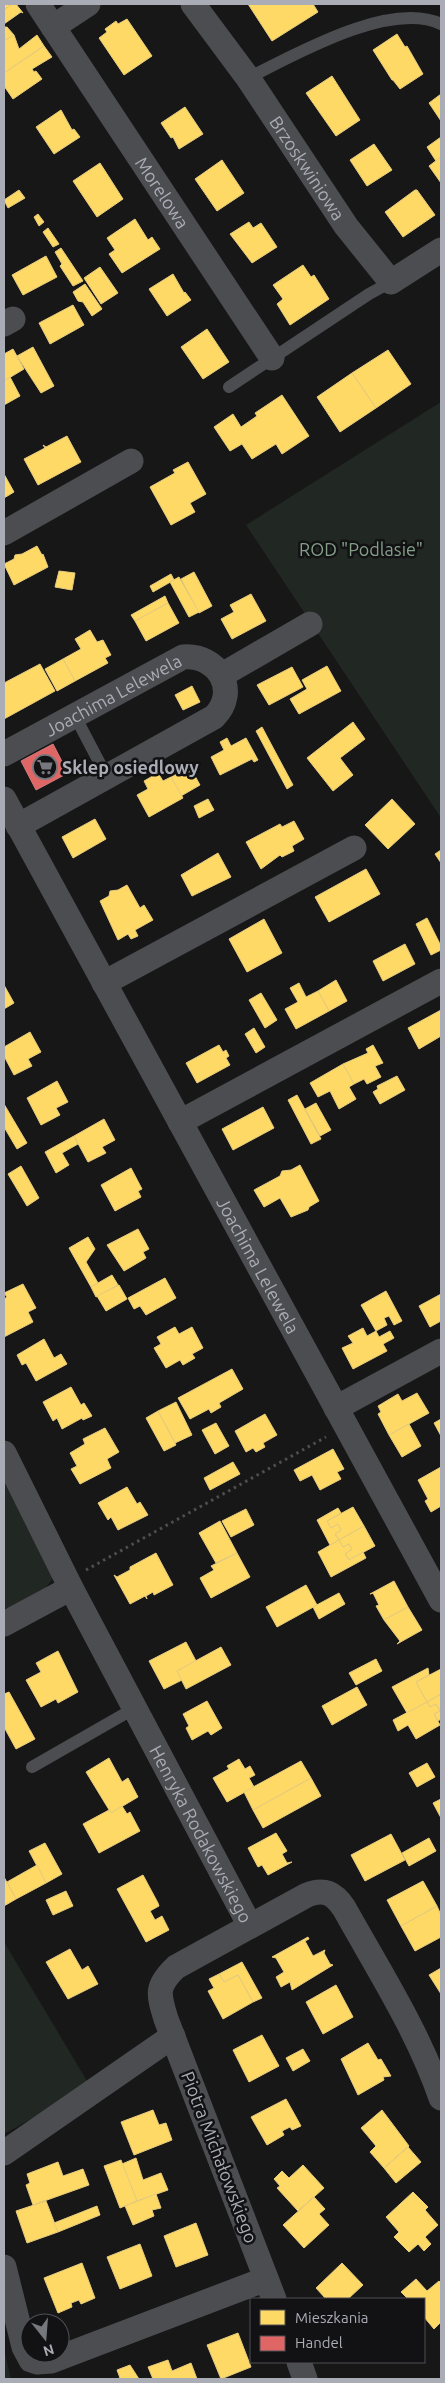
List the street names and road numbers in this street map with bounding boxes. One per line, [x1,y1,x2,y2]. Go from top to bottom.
street label: Brzoskwiniowa [266,112,349,224]
street label: Morelowa [132,153,193,232]
street label: Joachima Lelewela [41,650,185,740]
street label: Joachima Lelewela [213,1193,304,1337]
street label: Henryka Rodakowskiego [146,1742,256,1926]
street label: Piotra Michałowskiego [178,2068,262,2246]

